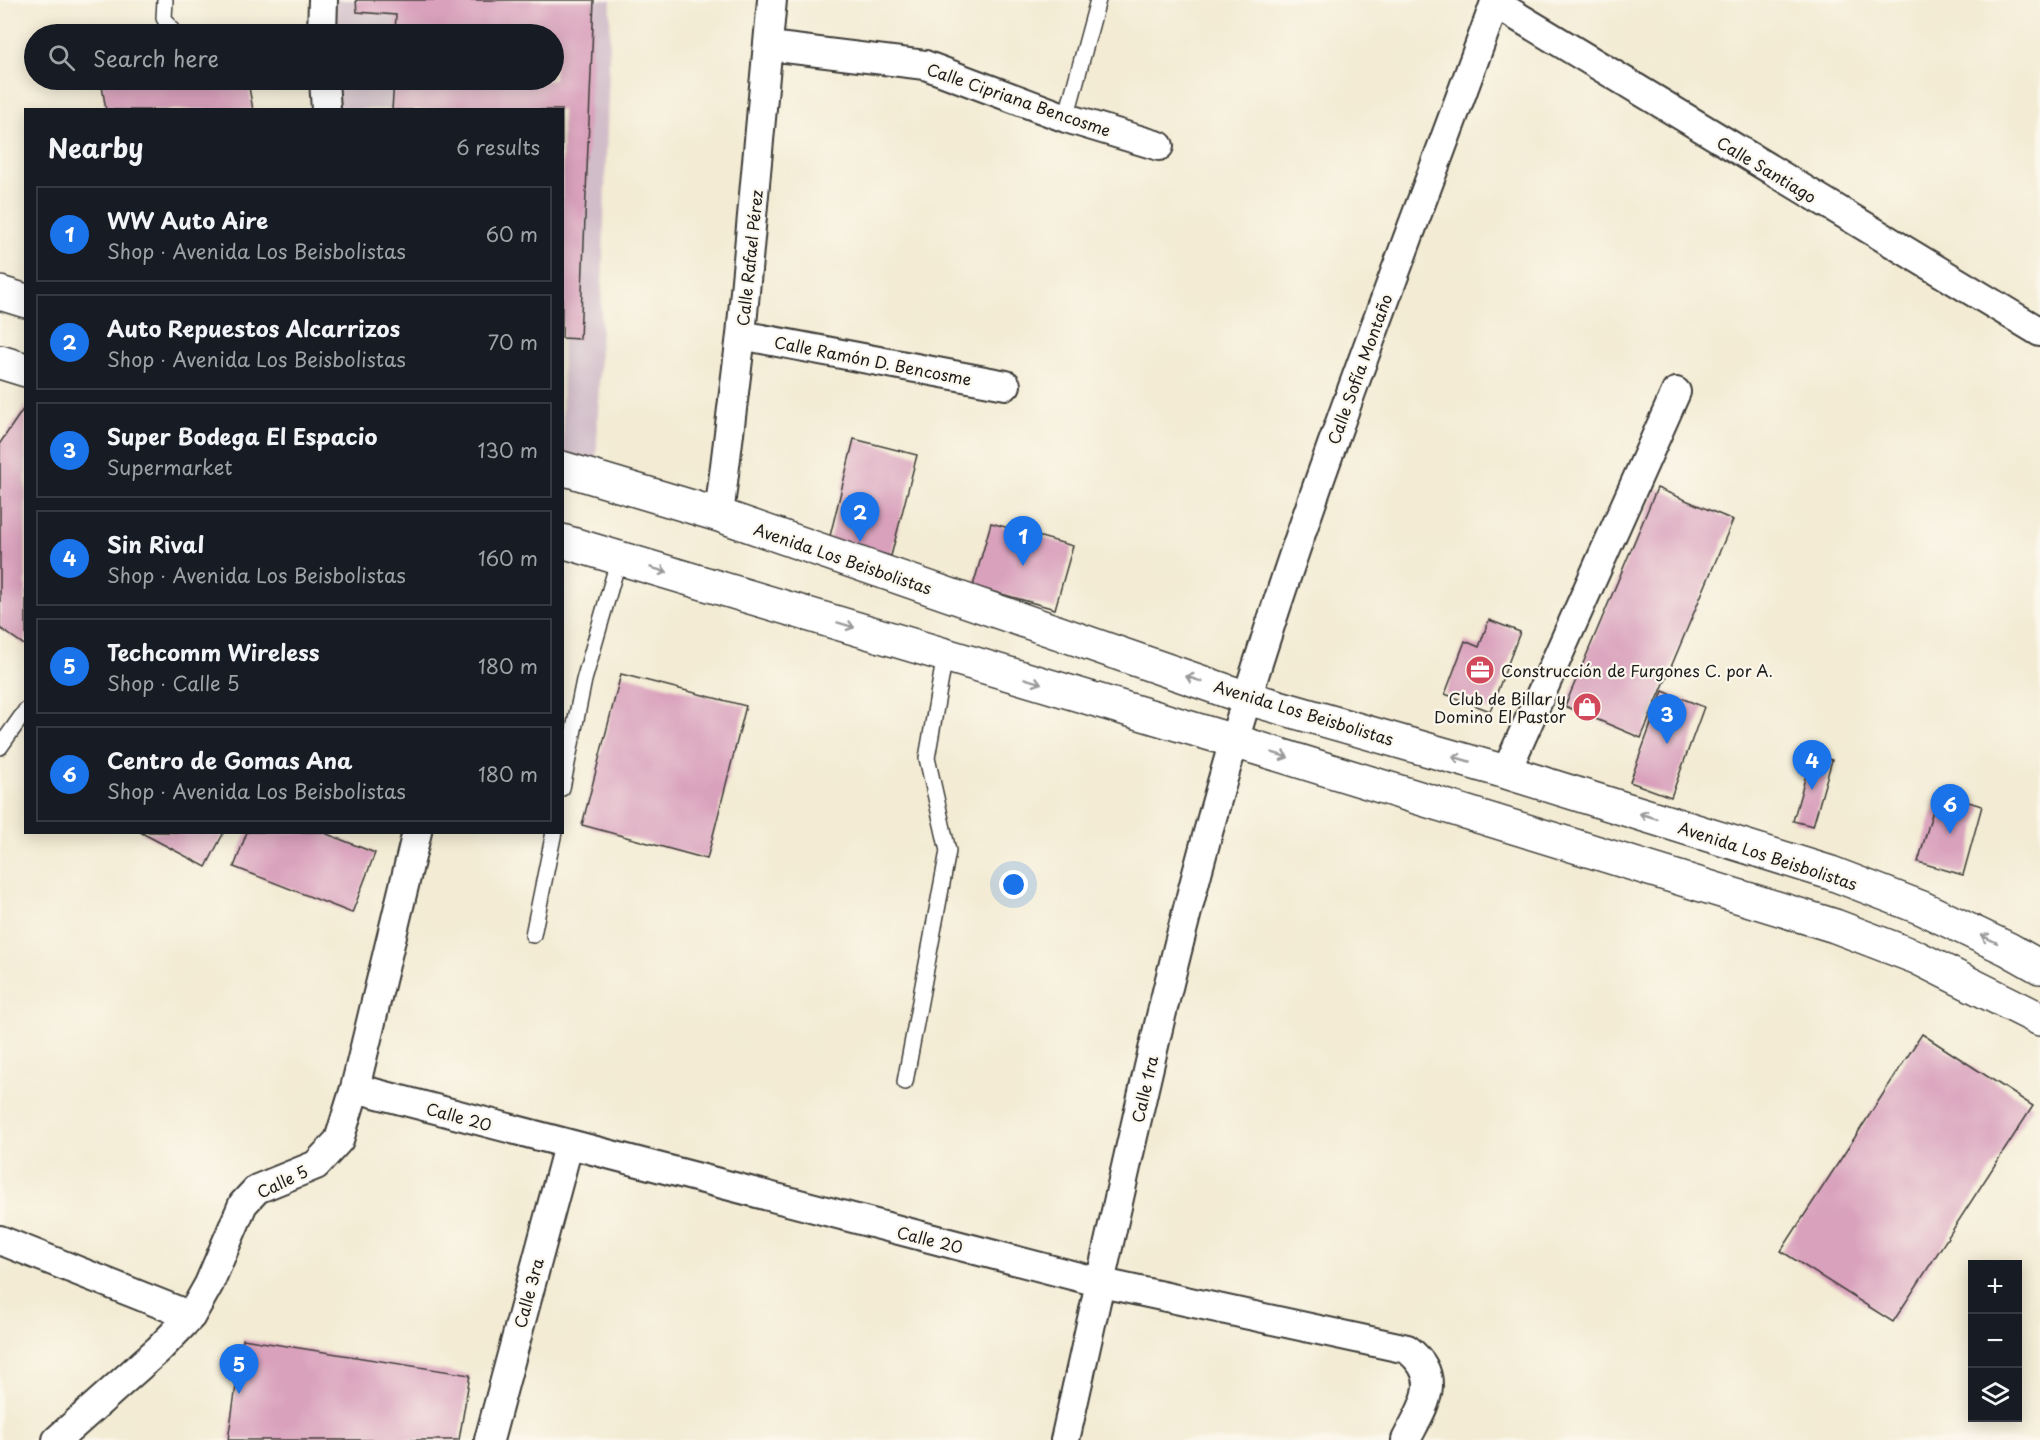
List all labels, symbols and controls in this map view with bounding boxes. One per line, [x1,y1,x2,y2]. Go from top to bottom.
search box [24,24,564,90]
icon: search [45,41,78,74]
text: Search here [93,41,219,74]
street label: Calle Cipriana Bencosme [924,56,1114,142]
text: Nearby [48,128,143,167]
street label: Calle Santiago [1713,130,1821,208]
text: 6 results [456,132,540,162]
street label: Calle Rafael Pérez [730,188,768,327]
text: WW Auto Aire [107,203,268,236]
text: 1 [65,219,74,249]
text: 60 m [486,219,538,249]
text: Shop · Avenida Los Beisbolistas [107,236,406,266]
street label: Calle Sofía Montaño [1321,290,1397,448]
text: Auto Repuestos Alcarrizos [107,311,400,344]
text: 2 [62,327,77,357]
text: 70 m [488,327,538,357]
street label: Calle Ramón D. Bencosme [772,329,974,391]
text: Shop · Avenida Los Beisbolistas [107,344,406,374]
text: Super Bodega El Espacio [107,419,377,452]
text: 3 [63,435,76,465]
text: 130 m [478,435,538,465]
text: Supermarket [107,452,233,482]
pin: 2 [840,492,880,542]
street label: Avenida Los Beisbolistas [751,516,935,600]
pin: 1 [1004,516,1042,566]
text: Sin Rival [107,527,204,560]
text: 4 [63,543,76,573]
text: 160 m [478,543,538,573]
text: Shop · Avenida Los Beisbolistas [107,560,406,590]
one-way arrow [649,565,668,576]
one-way arrow [836,620,855,631]
text: Techcomm Wireless [107,635,319,668]
text: 5 [63,651,76,681]
text: 180 m [478,651,538,681]
office icon: Construcción de Furgones C. por A. [1464,654,1496,686]
place label: Construcción de Furgones C. por A. [1501,658,1773,682]
text: Shop · Calle 5 [107,668,240,698]
one-way arrow [1185,673,1204,684]
street label: Avenida Los Beisbolistas [1211,673,1397,751]
one-way arrow [1023,676,1042,687]
place label: Club de Billar y Domino El Pastor [1434,686,1567,728]
shop icon: Club de Billar y Domino El Pastor [1571,691,1603,723]
pin: 3 [1648,694,1686,744]
pin: 4 [1792,740,1832,790]
text: Centro de Gomas Ana [107,743,352,776]
one-way arrow [1270,750,1289,761]
one-way arrow [1452,753,1471,764]
text: 6 [62,759,77,789]
text: 180 m [478,759,538,789]
text: Shop · Avenida Los Beisbolistas [107,776,406,806]
pin: 6 [1930,784,1970,834]
one-way arrow [1639,810,1658,821]
street label: Avenida Los Beisbolistas [1676,815,1860,895]
your location [999,870,1028,899]
one-way arrow [1980,933,1998,945]
street label: Calle 1ra [1125,1053,1163,1125]
street label: Calle 20 [424,1096,494,1136]
street label: Calle 5 [253,1158,311,1204]
street label: Calle 20 [895,1219,965,1259]
street label: Calle 3ra [507,1255,549,1331]
map controls [1968,1260,2022,1422]
button: + [1968,1260,2022,1314]
button: − [1968,1314,2022,1368]
pin: 5 [220,1344,258,1394]
button: layers [1968,1368,2022,1422]

